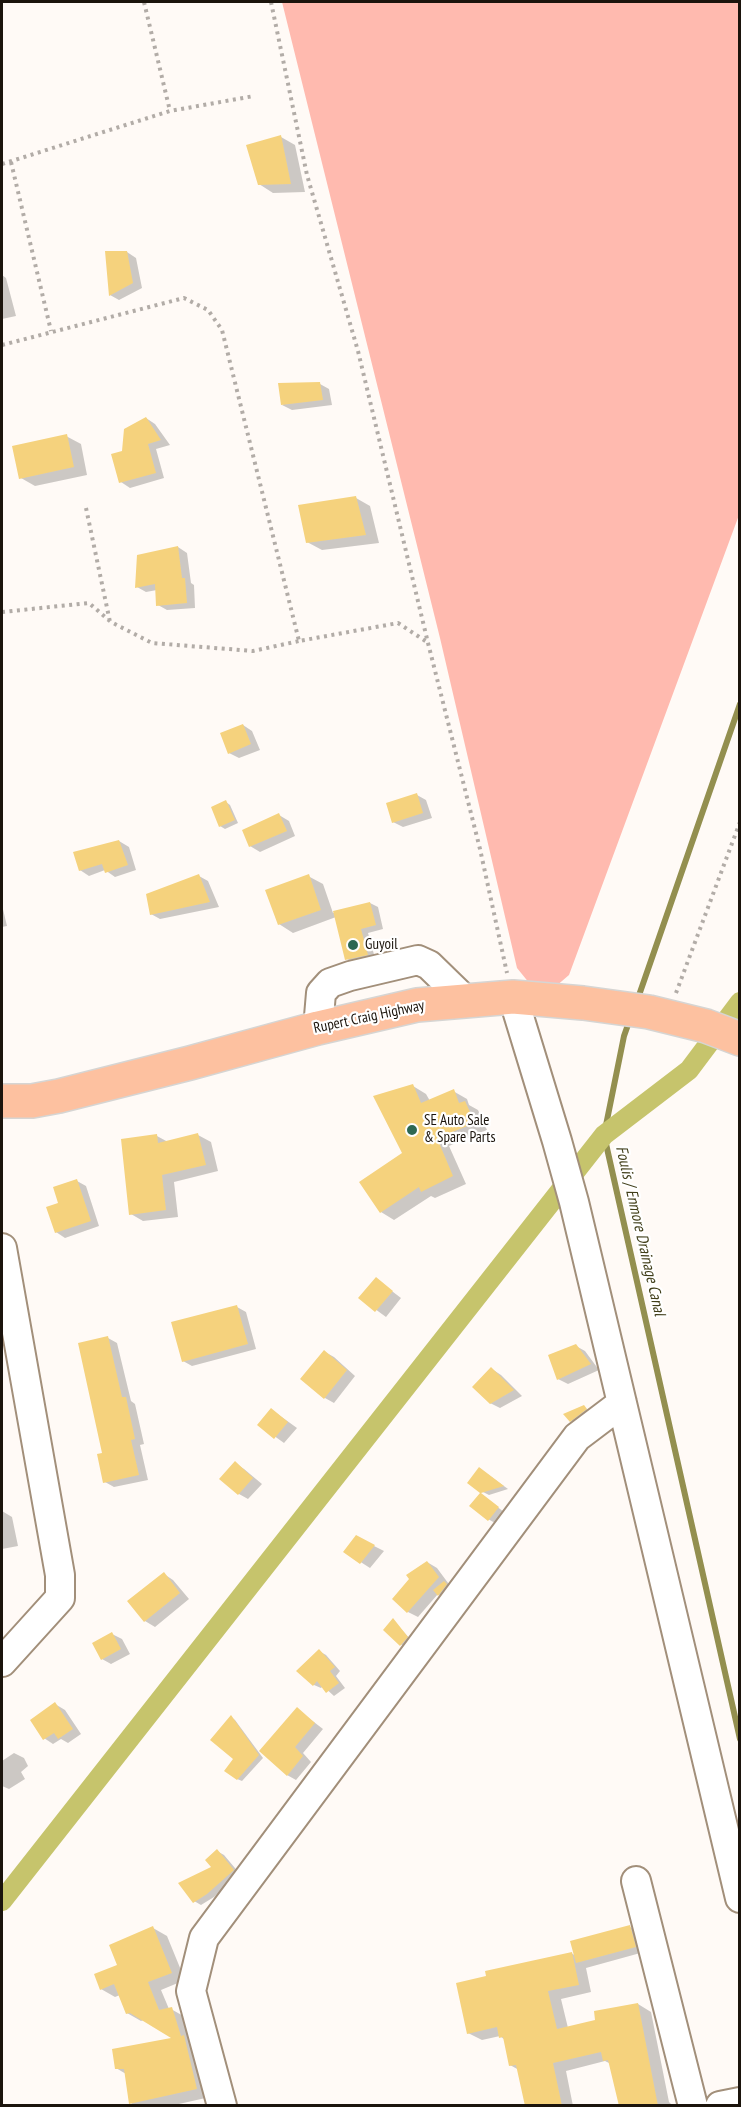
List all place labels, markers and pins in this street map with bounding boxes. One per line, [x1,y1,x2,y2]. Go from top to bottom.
place label: Guyoil [365,936,398,954]
marker: Guyoil [346,938,360,952]
place label: SE Auto Sale & Spare Parts [424,1112,495,1147]
marker: SE Auto Sale & Spare Parts [405,1123,419,1137]

